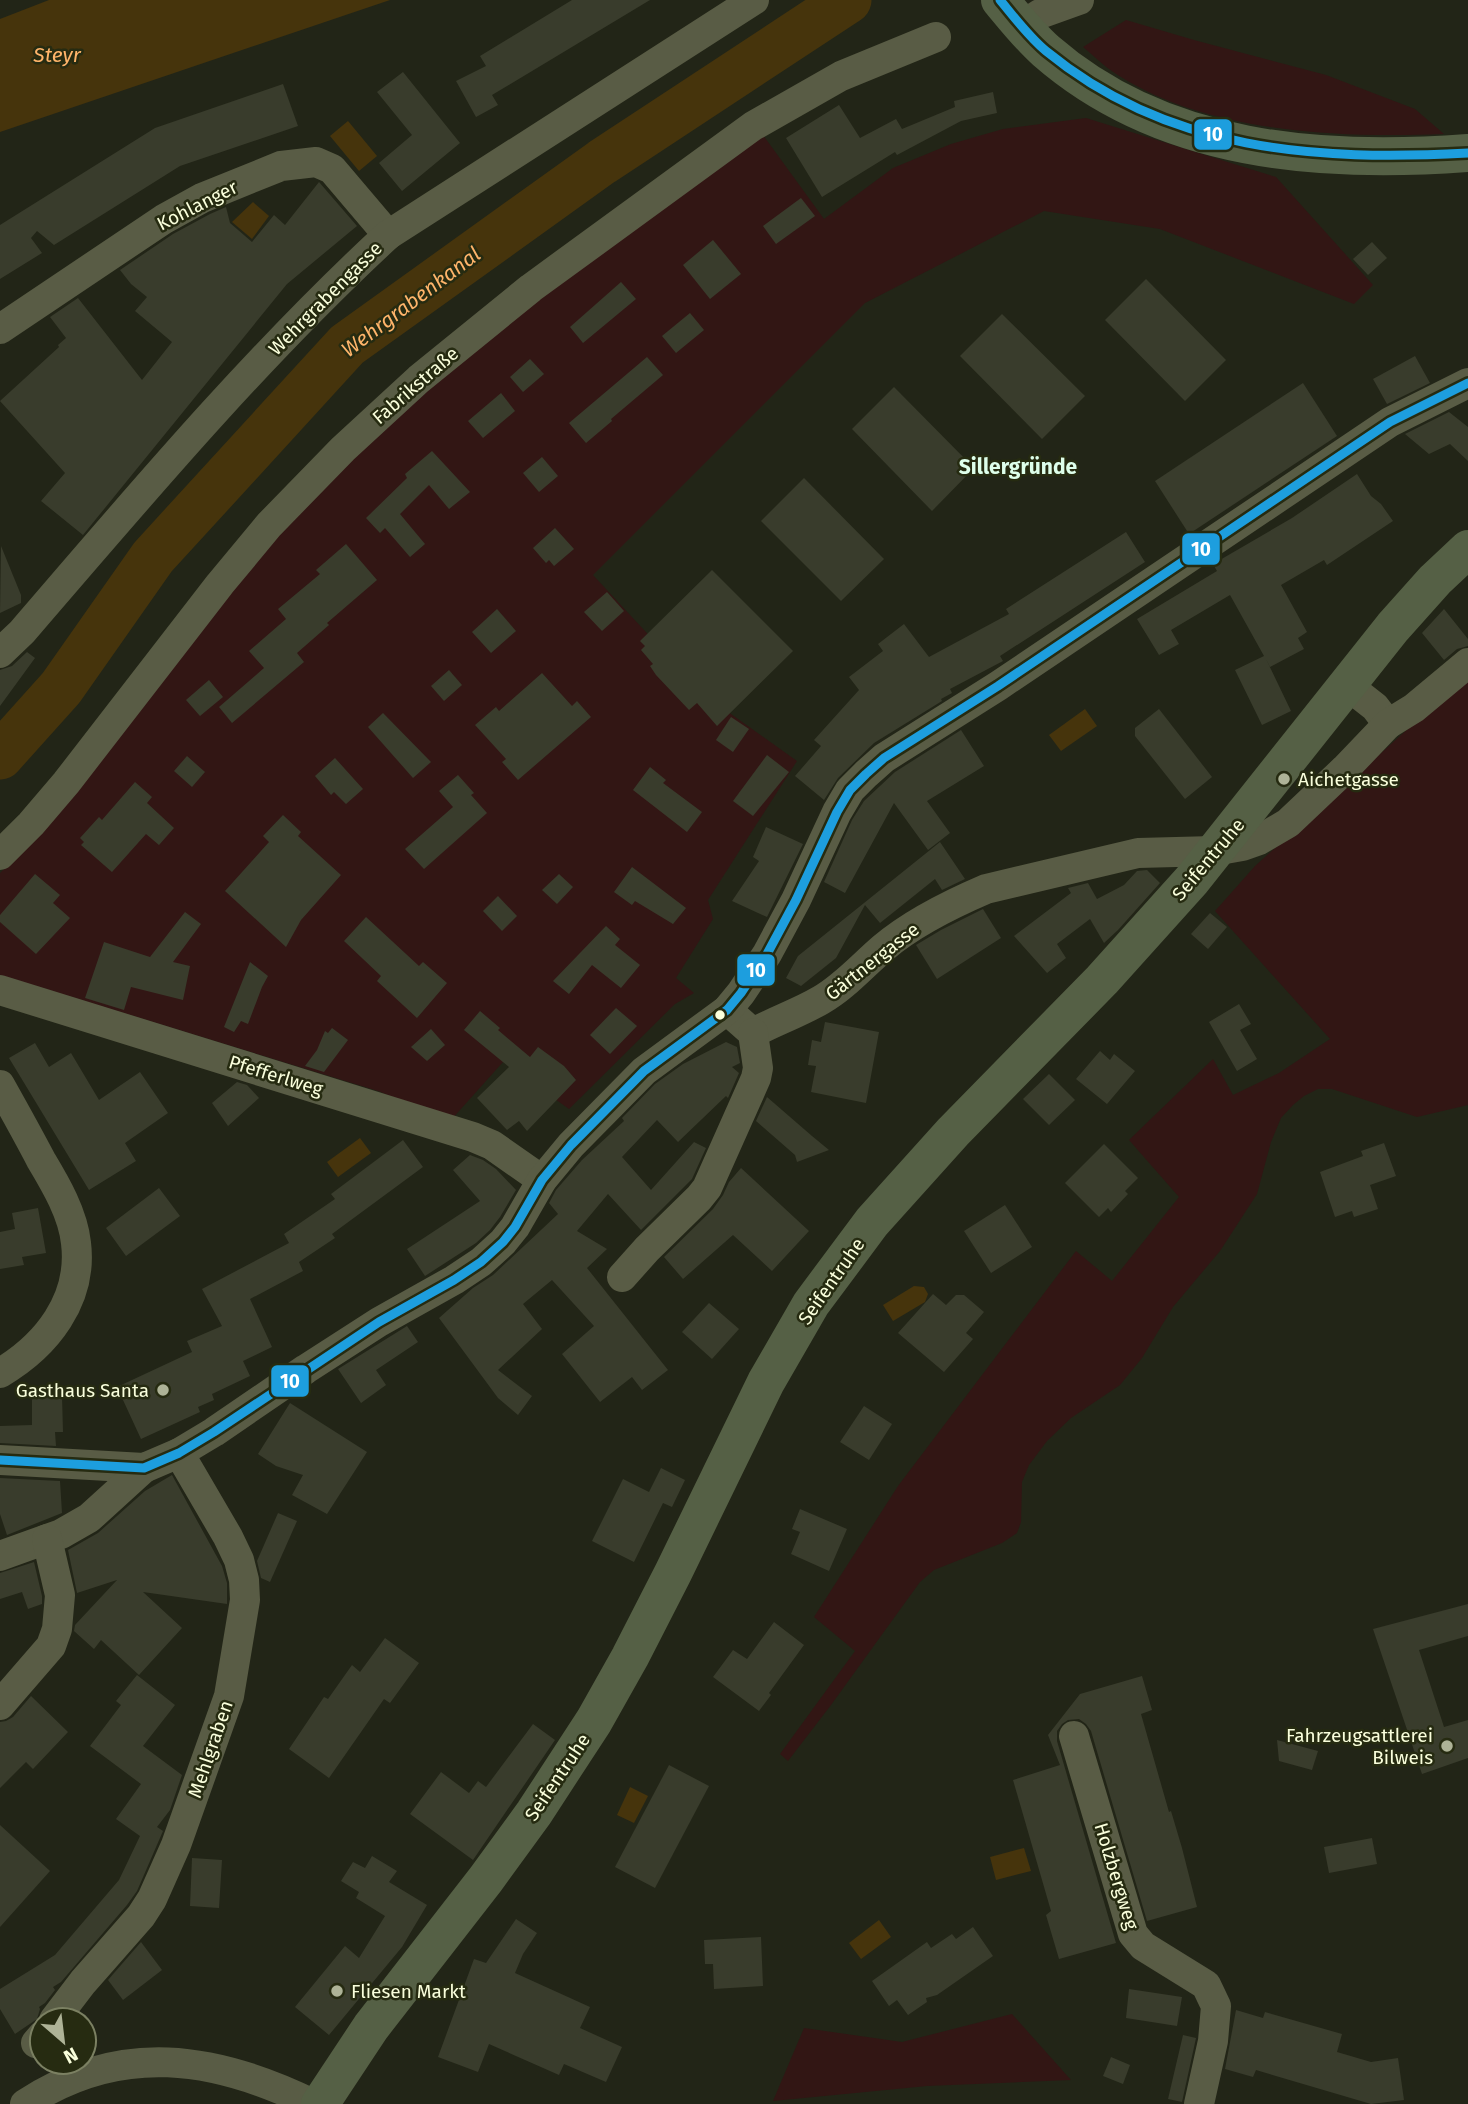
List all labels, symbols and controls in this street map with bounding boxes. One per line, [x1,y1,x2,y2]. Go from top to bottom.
water label: Steyr [32,42,82,68]
line badge: 10 [1193,118,1233,151]
text: 10 [1203,123,1223,146]
street label: Kohlanger [153,175,242,236]
street label: Wehrgrabengasse [264,237,387,360]
water label: Wehrgrabenkanal [336,241,486,363]
street label: Fabrikstraße [368,342,463,429]
district label: Sillergründe [959,454,1078,480]
line badge: 10 [1181,532,1221,566]
text: 10 [1191,538,1211,561]
place label: Aichetgasse [1298,768,1399,791]
marker: Aichetgasse [1276,771,1292,787]
street label: Seifentruhe [1167,813,1249,905]
street label: Gärtnergasse [821,918,924,1005]
line badge: 10 [736,953,776,987]
text: 10 [746,959,766,982]
unlabelled marker [713,1008,727,1022]
street label: Pfefferlweg [226,1050,326,1101]
street label: Seifentruhe [793,1234,870,1329]
line badge: 10 [270,1364,310,1398]
text: 10 [280,1370,300,1393]
place label: Gasthaus Santa [16,1379,149,1402]
marker: Gasthaus Santa [155,1382,171,1398]
street label: Mehlgraben [183,1697,238,1801]
place label: Fahrzeugsattlerei Bilweis [1286,1724,1433,1769]
street label: Seifentruhe [520,1729,595,1825]
marker: Fahrzeugsattlerei Bilweis [1439,1738,1455,1754]
street label: Holzbergweg [1089,1820,1144,1932]
place label: Fliesen Markt [351,1980,466,2003]
marker: Fliesen Markt [329,1983,345,1999]
north arrow [28,2006,98,2076]
text: N [60,2042,82,2069]

